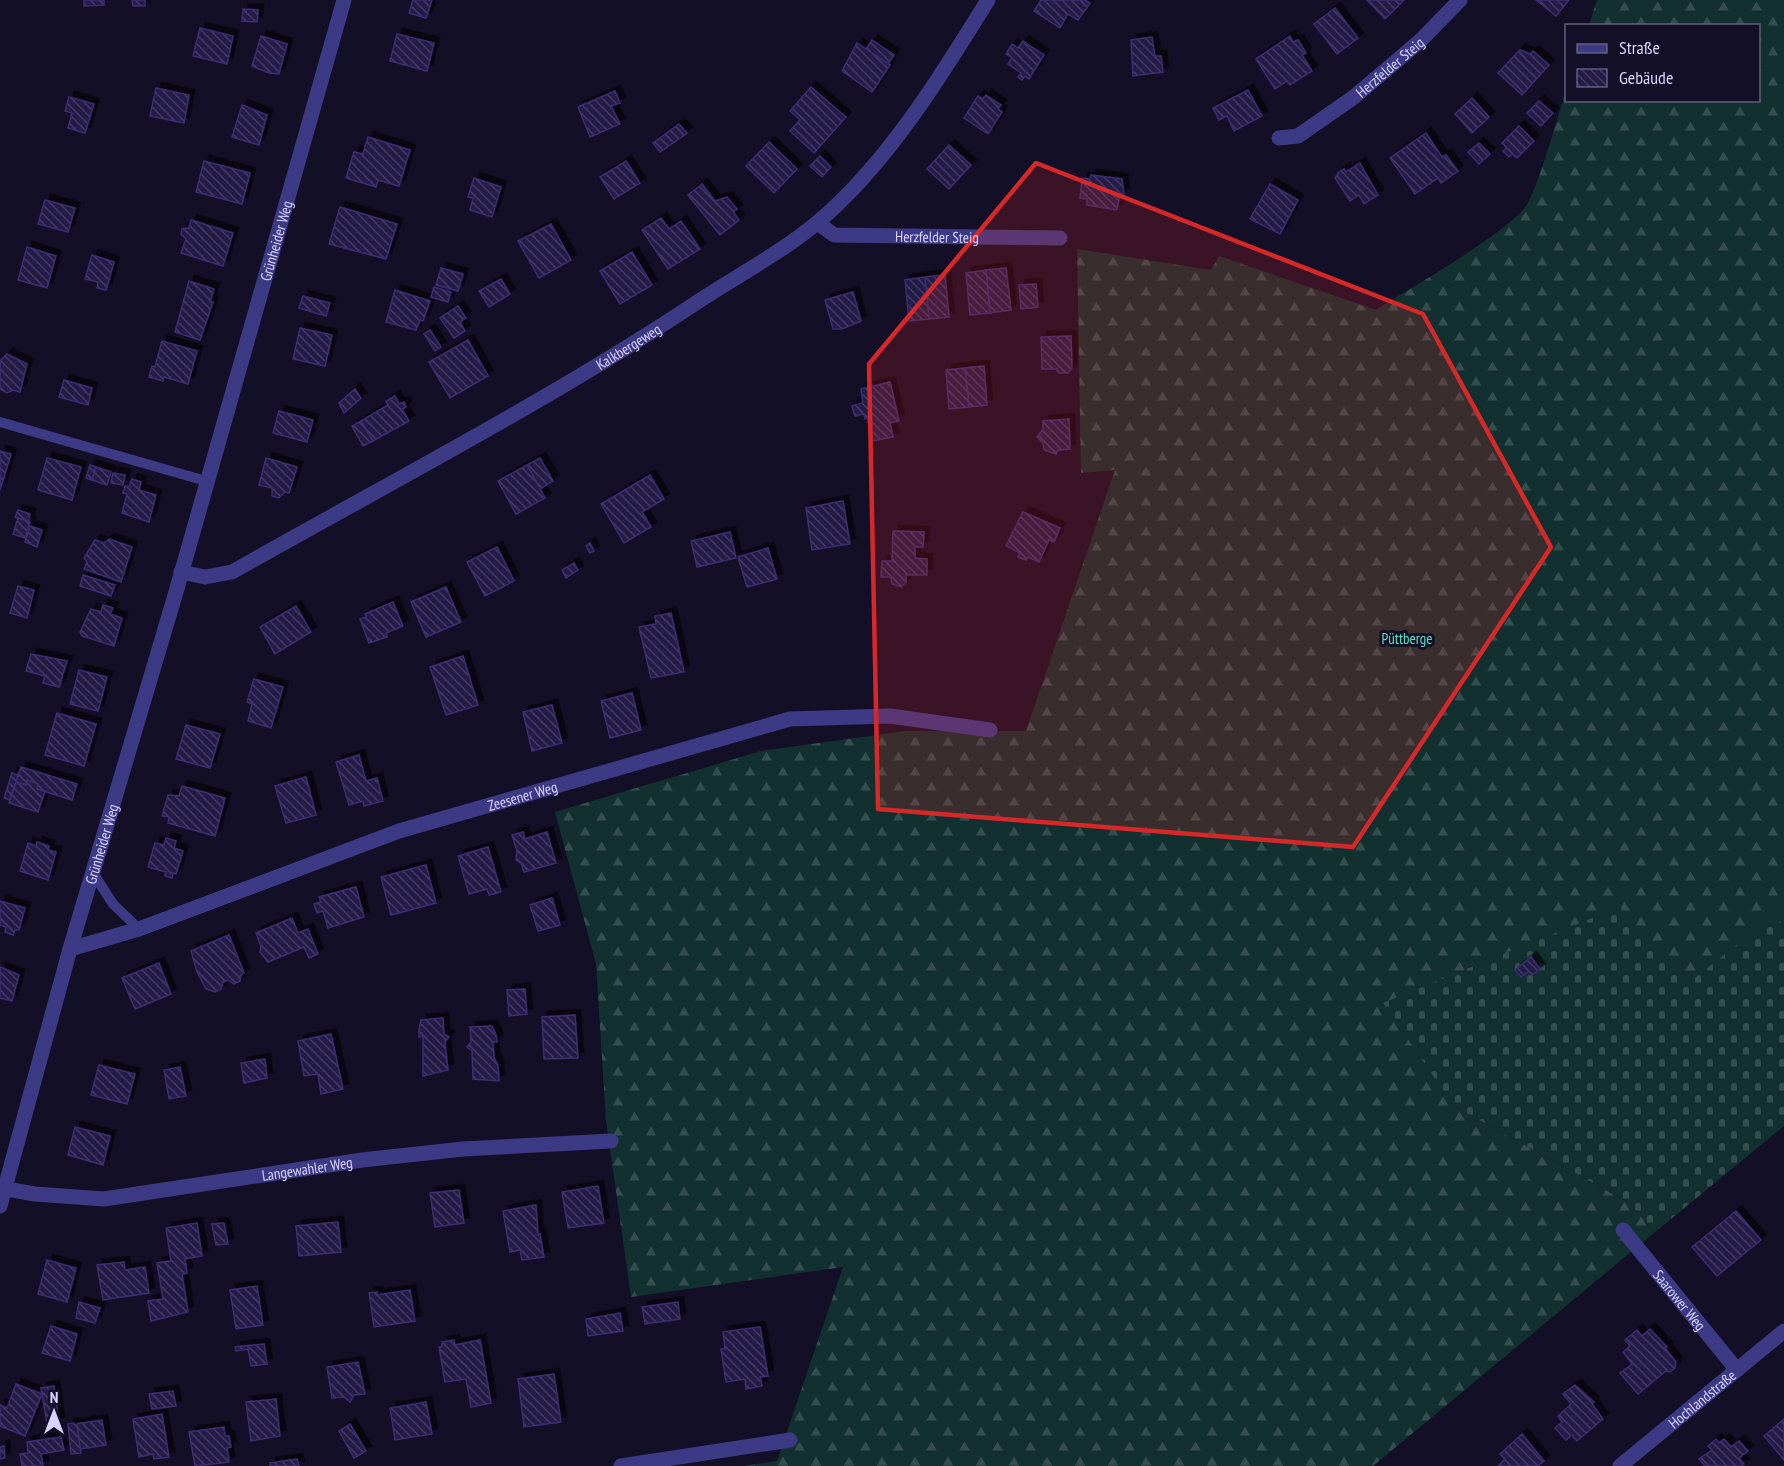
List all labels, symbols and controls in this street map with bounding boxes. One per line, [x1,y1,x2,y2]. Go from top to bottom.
legend [1565,24,1760,102]
street label: Herzfelder Steig [1352,33,1428,101]
text: Straße [1619,36,1660,59]
text: Gebäude [1619,66,1673,89]
street label: Grünheider Weg [255,198,296,283]
street label: Herzfelder Steig [895,226,979,246]
street label: Kalkbergeweg [592,319,664,374]
park label: Püttberge [1381,629,1433,648]
street label: Zeesener Weg [485,777,559,815]
street label: Grünheider Weg [80,802,122,886]
street label: Langewahler Weg [260,1152,354,1185]
street label: Saarower Weg [1649,1265,1710,1334]
street label: Hochlandstraße [1664,1365,1740,1432]
north arrow [24,1382,84,1442]
text: N [50,1387,58,1407]

